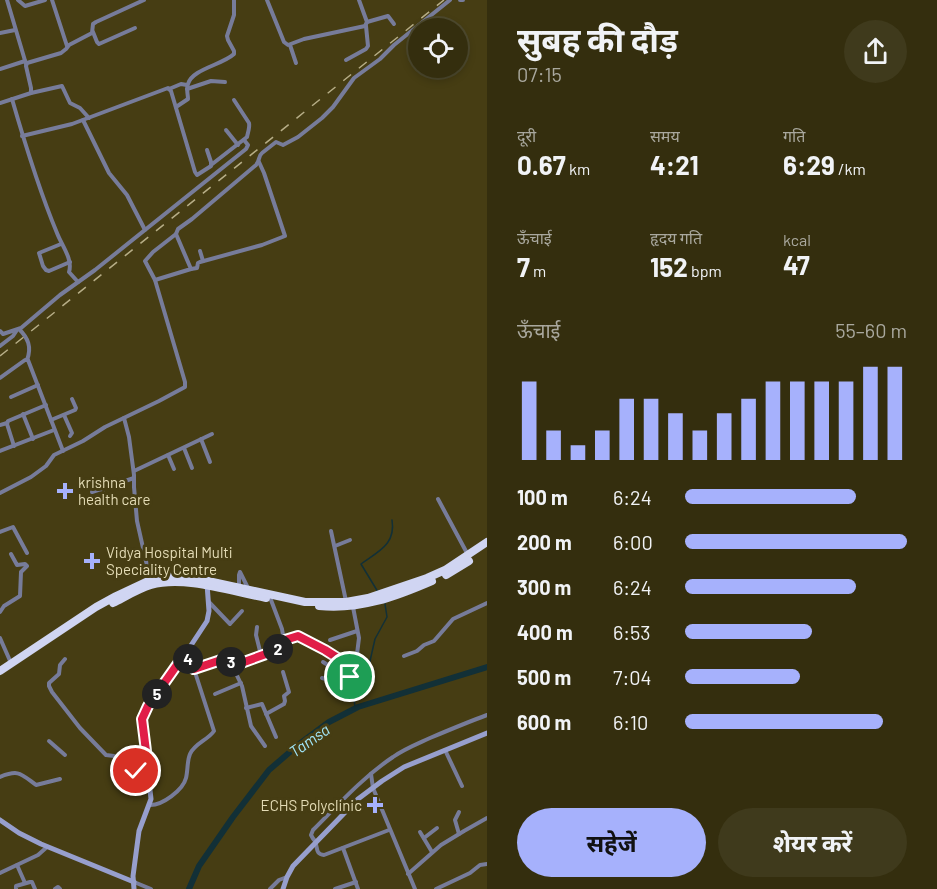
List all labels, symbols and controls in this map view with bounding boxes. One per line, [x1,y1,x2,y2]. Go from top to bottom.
map controls [408,18,468,78]
button: locate [408,18,468,78]
text: सुबह की दौड़ [517,19,678,59]
button: share [844,20,907,83]
text: 07:15 [517,62,562,86]
text: दूरी [517,126,536,145]
text: समय [650,126,680,145]
text: गति [783,126,805,145]
text: 0.67 [517,149,566,180]
text: 4:21 [650,149,699,180]
text: 6:29 [783,149,835,180]
text: km [566,159,590,178]
text: /km [835,159,866,178]
text: ऊँचाई [517,228,552,247]
text: हृदय गति [650,228,702,247]
text: kcal [783,230,811,249]
text: 47 [783,249,810,280]
text: 7 [517,251,530,282]
text: 152 [650,251,688,282]
text: m [530,261,546,280]
text: bpm [688,261,722,280]
text: ऊँचाई [517,318,560,342]
text: 55–60 m [835,318,907,342]
place label: krishna health care [78,473,150,508]
marker: krishna health care [56,482,74,500]
text: 100 m [517,485,568,509]
text: 6:24 [613,485,652,509]
text: 200 m [517,530,572,554]
text: 6:00 [613,530,653,554]
place label: Vidya Hospital Multi Speciality Centre [106,543,233,578]
marker: Vidya Hospital Multi Speciality Centre [83,552,101,570]
text: 300 m [517,575,571,599]
text: 6:24 [613,575,652,599]
text: 400 m [517,620,573,644]
text: 6:53 [613,620,651,644]
pin: 2 [263,634,293,664]
text: 2 [274,639,282,658]
pin: 4 [173,644,203,674]
pin: 3 [216,647,246,677]
text: 4 [183,649,193,668]
pin [324,651,375,702]
text: 3 [227,652,235,671]
icon: arrive [333,660,366,693]
text: 500 m [517,665,571,689]
text: 7:04 [613,665,652,689]
pin: 5 [142,679,172,709]
text: 5 [153,684,161,703]
text: 600 m [517,710,571,734]
text: 6:10 [613,710,648,734]
water label: Tamsa [285,719,333,761]
pin [110,745,161,796]
icon: check [119,754,152,787]
place label: ECHS Polyclinic [261,796,362,814]
marker: ECHS Polyclinic [366,796,384,814]
button: सहेजें [517,808,706,877]
button: शेयर करें [718,808,907,877]

